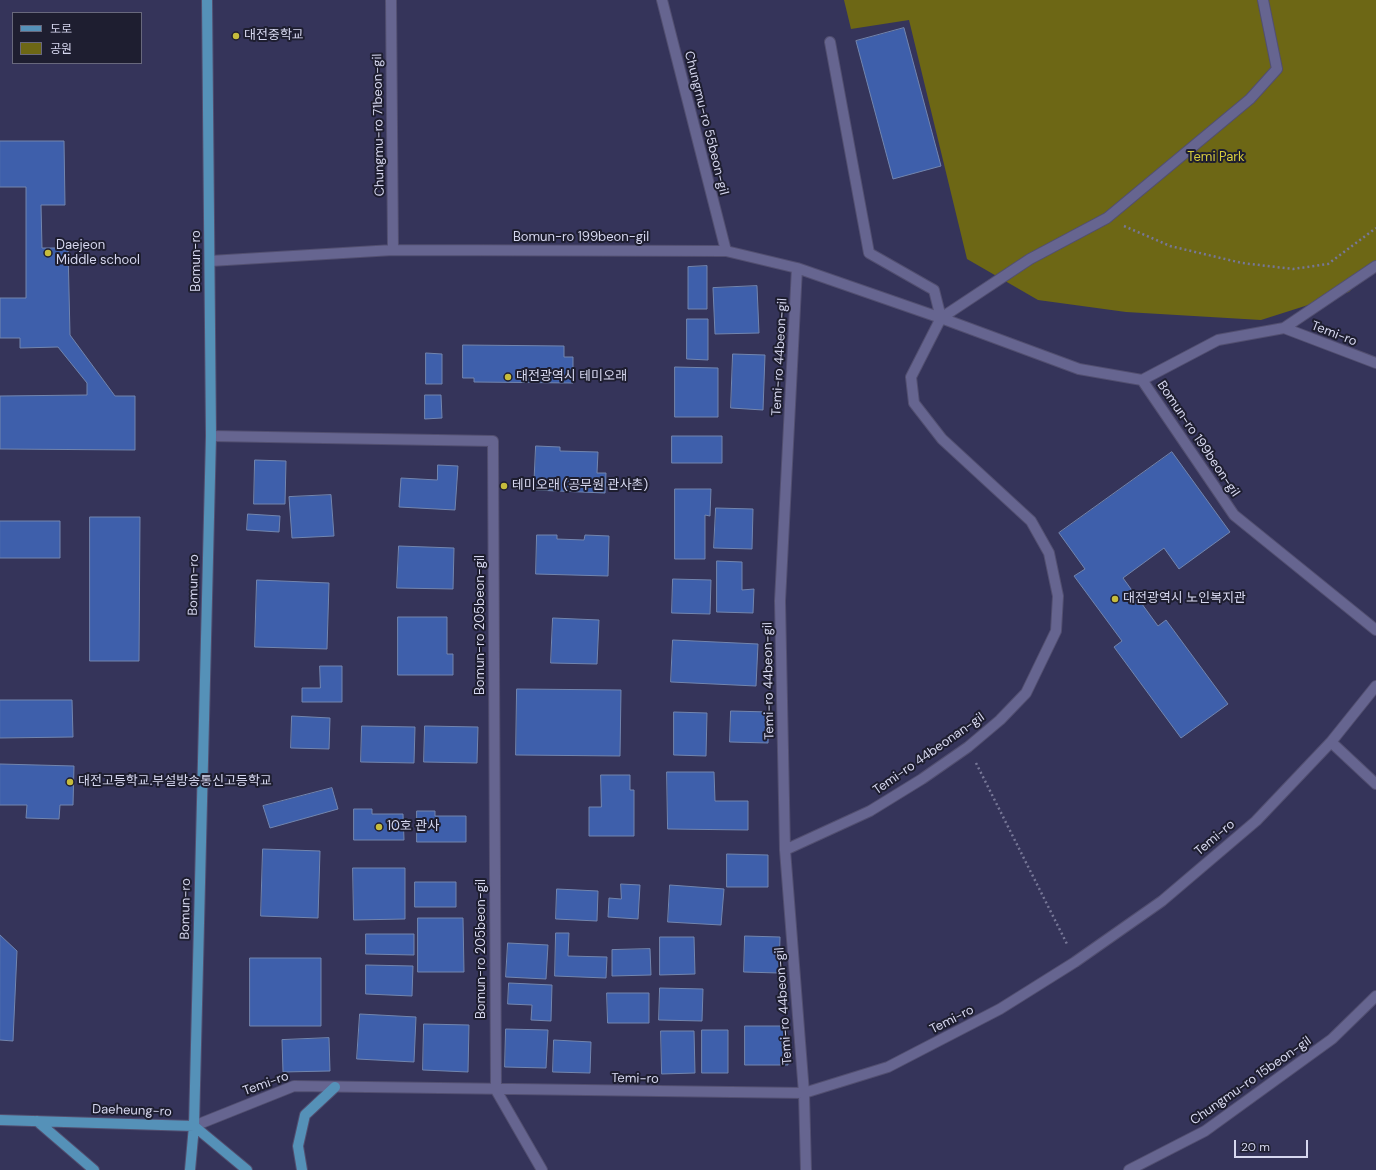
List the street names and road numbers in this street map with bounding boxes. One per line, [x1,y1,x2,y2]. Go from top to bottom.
street label: Chungmu-ro 55beon-gil [681,49,731,197]
street label: Chungmu-ro 71beon-gil [370,53,388,197]
street label: Bomun-ro [189,230,205,292]
street label: Bomun-ro 199beon-gil [513,230,649,246]
street label: Temi-ro 44beon-gil [769,298,791,416]
street label: Temi-ro [1309,318,1359,350]
street label: Bomun-ro 199beon-gil [1153,378,1243,500]
street label: Bomun-ro [186,554,202,616]
street label: Bomun-ro 205beon-gil [473,555,489,695]
street label: Temi-ro 44beon-gil [760,622,778,740]
street label: Temi-ro 44beonan-gil [870,710,988,798]
street label: Temi-ro [1192,817,1238,859]
street label: Bomun-ro [178,878,194,940]
street label: Bomun-ro 205beon-gil [474,879,490,1019]
street label: Temi-ro 44beon-gil [772,947,796,1065]
street label: Temi-ro [927,1002,977,1038]
street label: Chungmu-ro 15beon-gil [1188,1033,1314,1129]
street label: Temi-ro [241,1069,291,1099]
street label: Temi-ro [611,1071,659,1087]
street label: Daeheung-ro [92,1102,172,1120]

